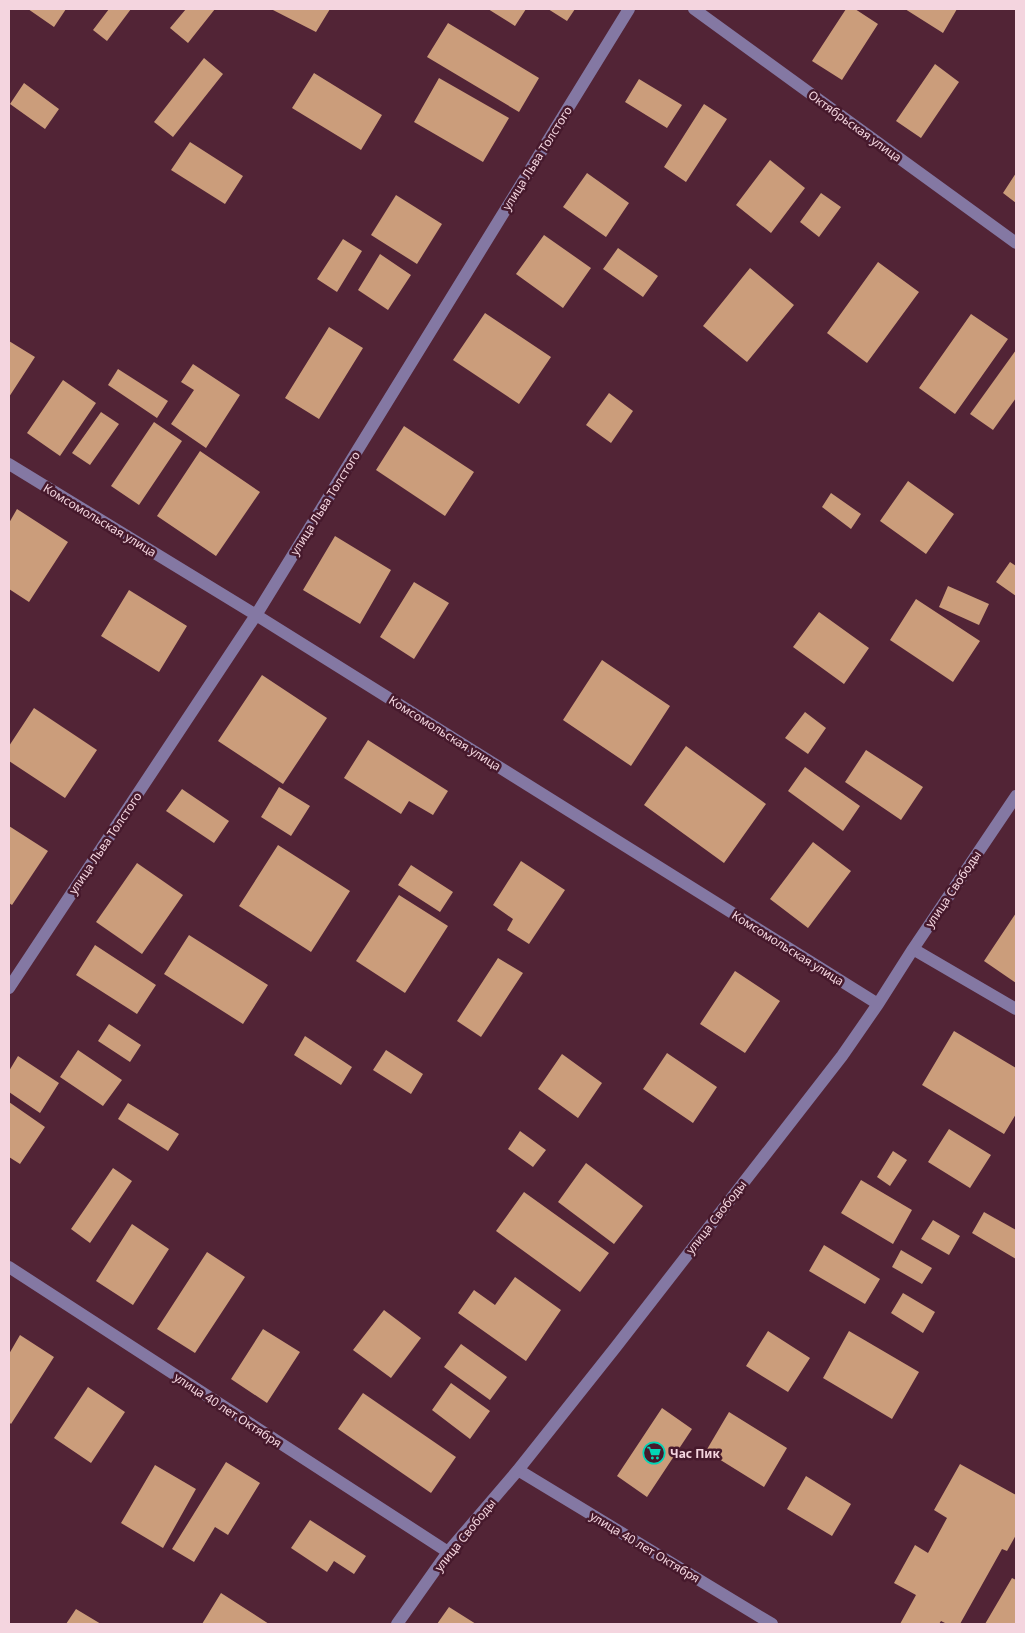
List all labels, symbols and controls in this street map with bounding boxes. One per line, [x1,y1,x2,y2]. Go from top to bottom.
street label: Октябрьская улица [805,86,905,166]
street label: улица Льва Толстого [498,103,576,213]
street label: улица Льва Толстого [286,448,364,558]
street label: Комсомольская улица [40,479,160,561]
street label: Комсомольская улица [386,692,504,774]
street label: улица Льва Толстого [64,789,146,897]
street label: улица Свободы [921,847,985,931]
street label: Комсомольская улица [729,907,847,989]
street label: улица Свободы [682,1177,750,1257]
street label: улица 40 лет Октября [171,1369,285,1451]
supermarket icon: Час Пик [642,1441,666,1465]
place label: Час Пик [670,1445,720,1462]
street label: улица Свободы [430,1495,500,1575]
street label: улица 40 лет Октября [587,1507,703,1587]

